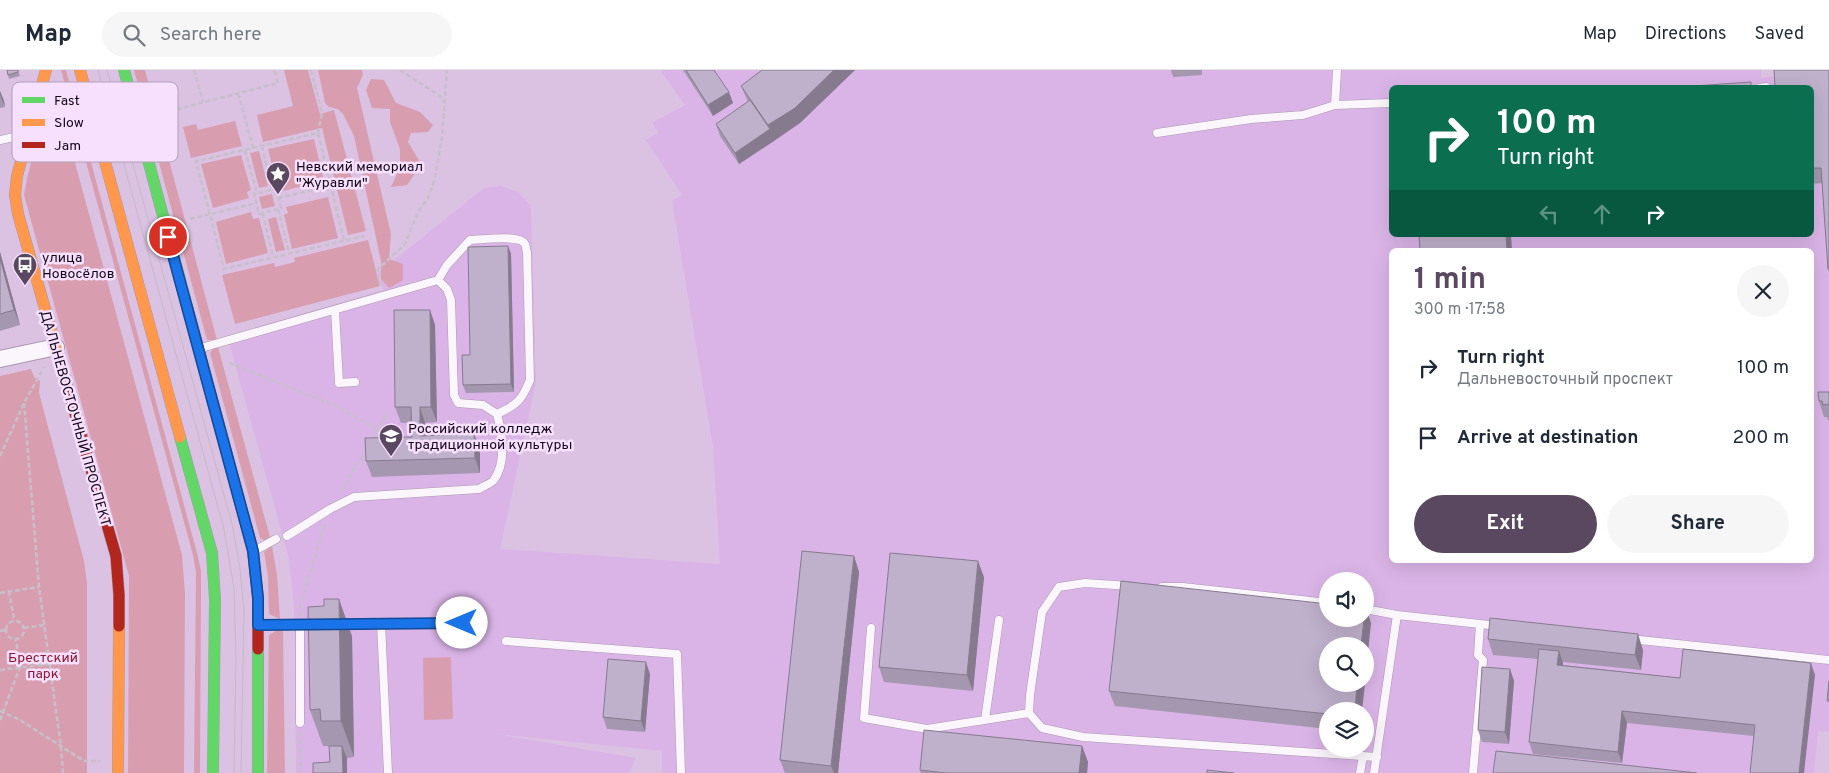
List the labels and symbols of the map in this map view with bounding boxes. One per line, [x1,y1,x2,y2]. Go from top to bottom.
legend [12,82,178,162]
text: Fast [54,93,80,110]
text: Slow [54,115,84,132]
text: Jam [54,138,81,155]
place label: Невский мемориал "Журавли" [296,159,423,192]
place icon: Невский мемориал "Журавли" [265,161,291,195]
pin [147,216,189,258]
place label: улица Новосёлов [42,250,115,283]
bus stop icon: улица Новосёлов [12,252,38,286]
street label: ДАЛЬНЕВОСТОЧНЫЙ ПРОСПЕКТ [35,308,115,529]
place label: Российский колледж традиционной культуры [408,421,572,454]
school or university icon: Российский колледж традиционной культуры [378,423,404,457]
position arrow [435,596,487,648]
park label: Брестский парк [8,650,78,683]

